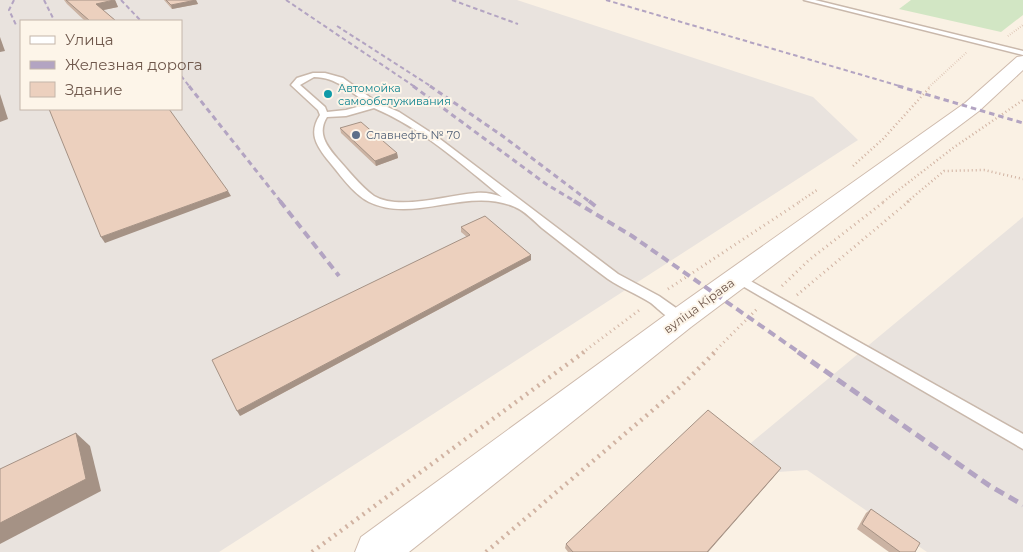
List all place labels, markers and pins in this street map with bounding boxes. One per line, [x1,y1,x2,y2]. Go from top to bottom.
place label: Автомойка самообслуживания [338,81,451,108]
marker: Автомойка самообслуживания [322,88,334,100]
place label: Славнефть № 70 [366,128,460,142]
marker: Славнефть № 70 [350,129,362,141]

